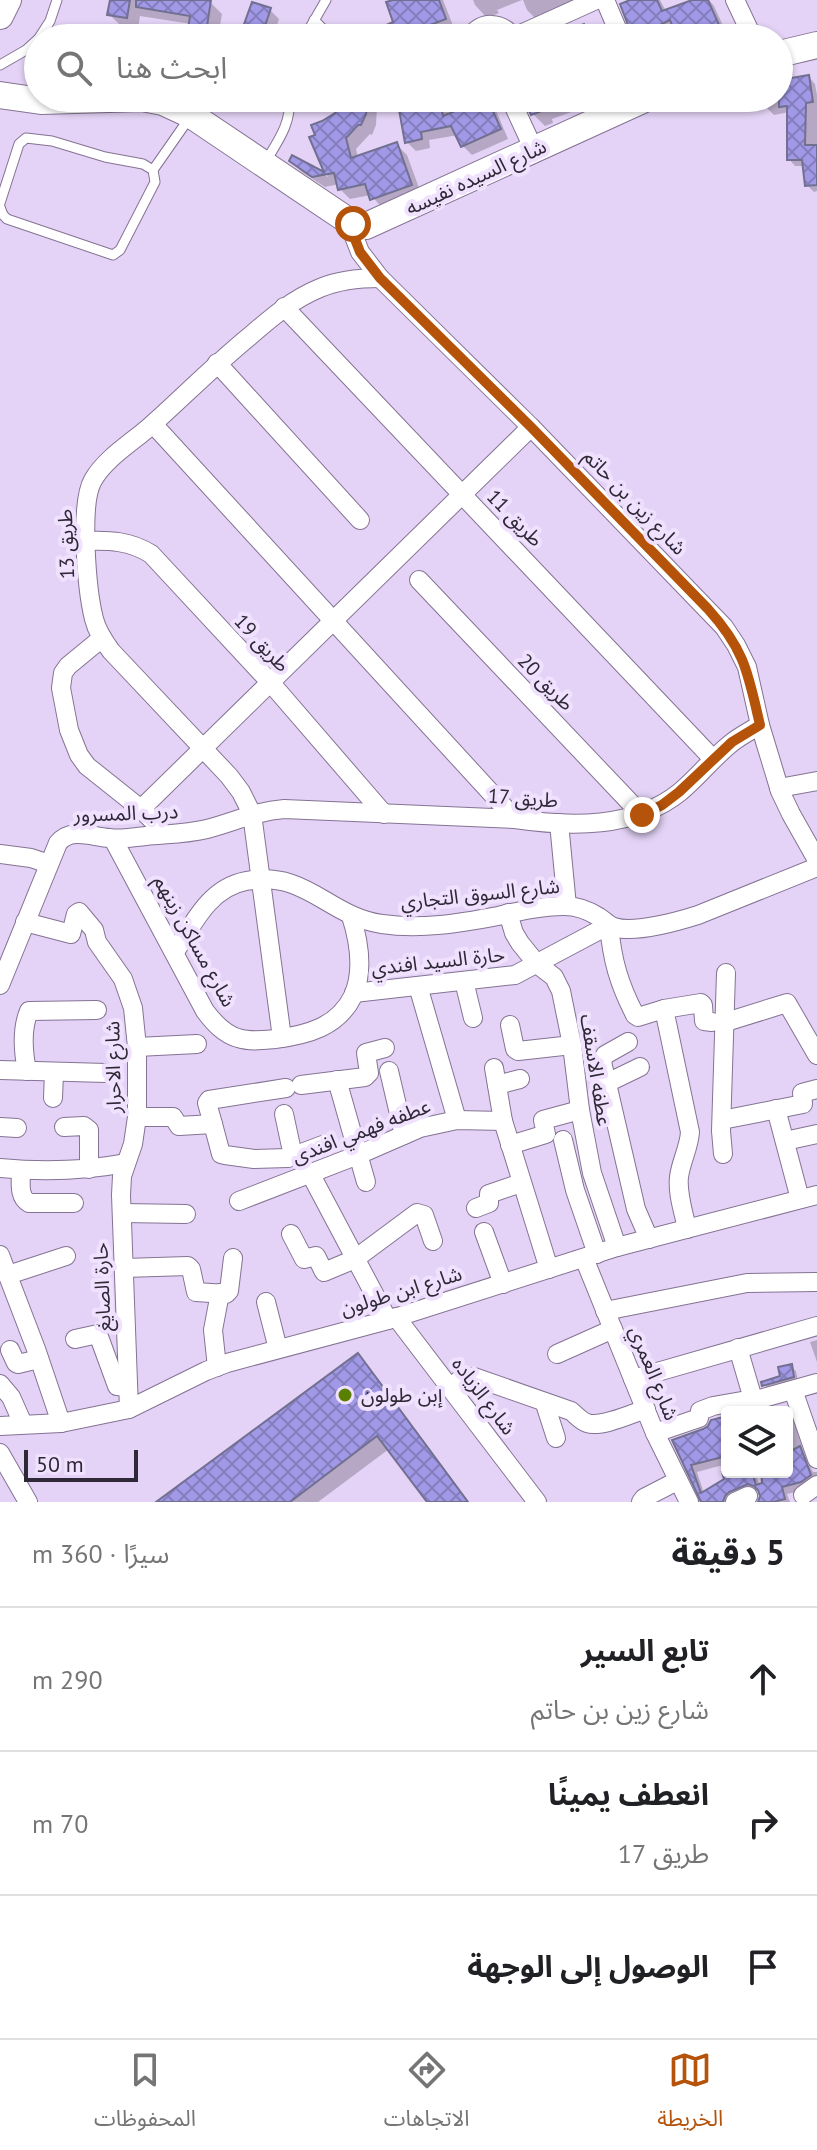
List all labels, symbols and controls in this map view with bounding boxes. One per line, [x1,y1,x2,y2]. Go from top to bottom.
search box [24,24,793,112]
icon: search [52,46,96,90]
text: ابحث هنا [116,47,227,86]
street label: شارع السيده نفيسه [401,133,551,223]
route start [335,206,371,242]
street label: شارع زين بن حاتم [577,444,692,562]
street label: طريق 11 [481,484,549,552]
street label: طريق 13 [52,508,80,580]
street label: طريق 19 [229,608,295,678]
street label: طريق 20 [512,648,580,716]
street label: طريق 17 [487,783,559,813]
route end [624,797,660,833]
street label: درب المسرور [72,798,179,828]
street label: شارع مساكن زينهم [146,871,242,1012]
street label: شارع السوق التجاري [399,873,561,918]
street label: حارة السيد افندي [370,941,506,984]
street label: عطفه الاسقف [574,1012,618,1128]
street label: شارع الاحرار [99,1021,129,1114]
street label: عطفه فهمي افندى [288,1093,435,1172]
street label: حارة الصايغ [87,1242,119,1332]
street label: شارع ابن طولون [337,1260,466,1324]
street label: شارع العمري [621,1322,685,1425]
street label: شارع الزياده [445,1352,522,1441]
place label: إبن طولون [361,1382,443,1408]
marker: إبن طولون [336,1386,354,1404]
map controls [721,1406,793,1478]
button: layers [721,1406,793,1478]
scale bar [24,1446,138,1482]
text: 50 m [36,1450,84,1478]
text: 5 دقيقة [672,1530,785,1574]
text: سيرًا · 360 m [32,1537,169,1570]
text: تابع السير [581,1630,709,1669]
icon: ahead [741,1657,785,1701]
text: 290 m [32,1663,103,1696]
text: شارع زين بن حاتم [531,1693,709,1726]
text: انعطف يمينًا [548,1774,709,1813]
icon: right [741,1801,785,1845]
text: 70 m [32,1807,88,1840]
text: طريق 17 [618,1837,709,1870]
icon: arrive [741,1945,785,1989]
text: الوصول إلى الوجهة [467,1946,709,1985]
tab: المحفوظات [94,2048,196,2142]
tab: الاتجاهات [384,2048,470,2142]
tab: الخريطة [657,2048,723,2142]

